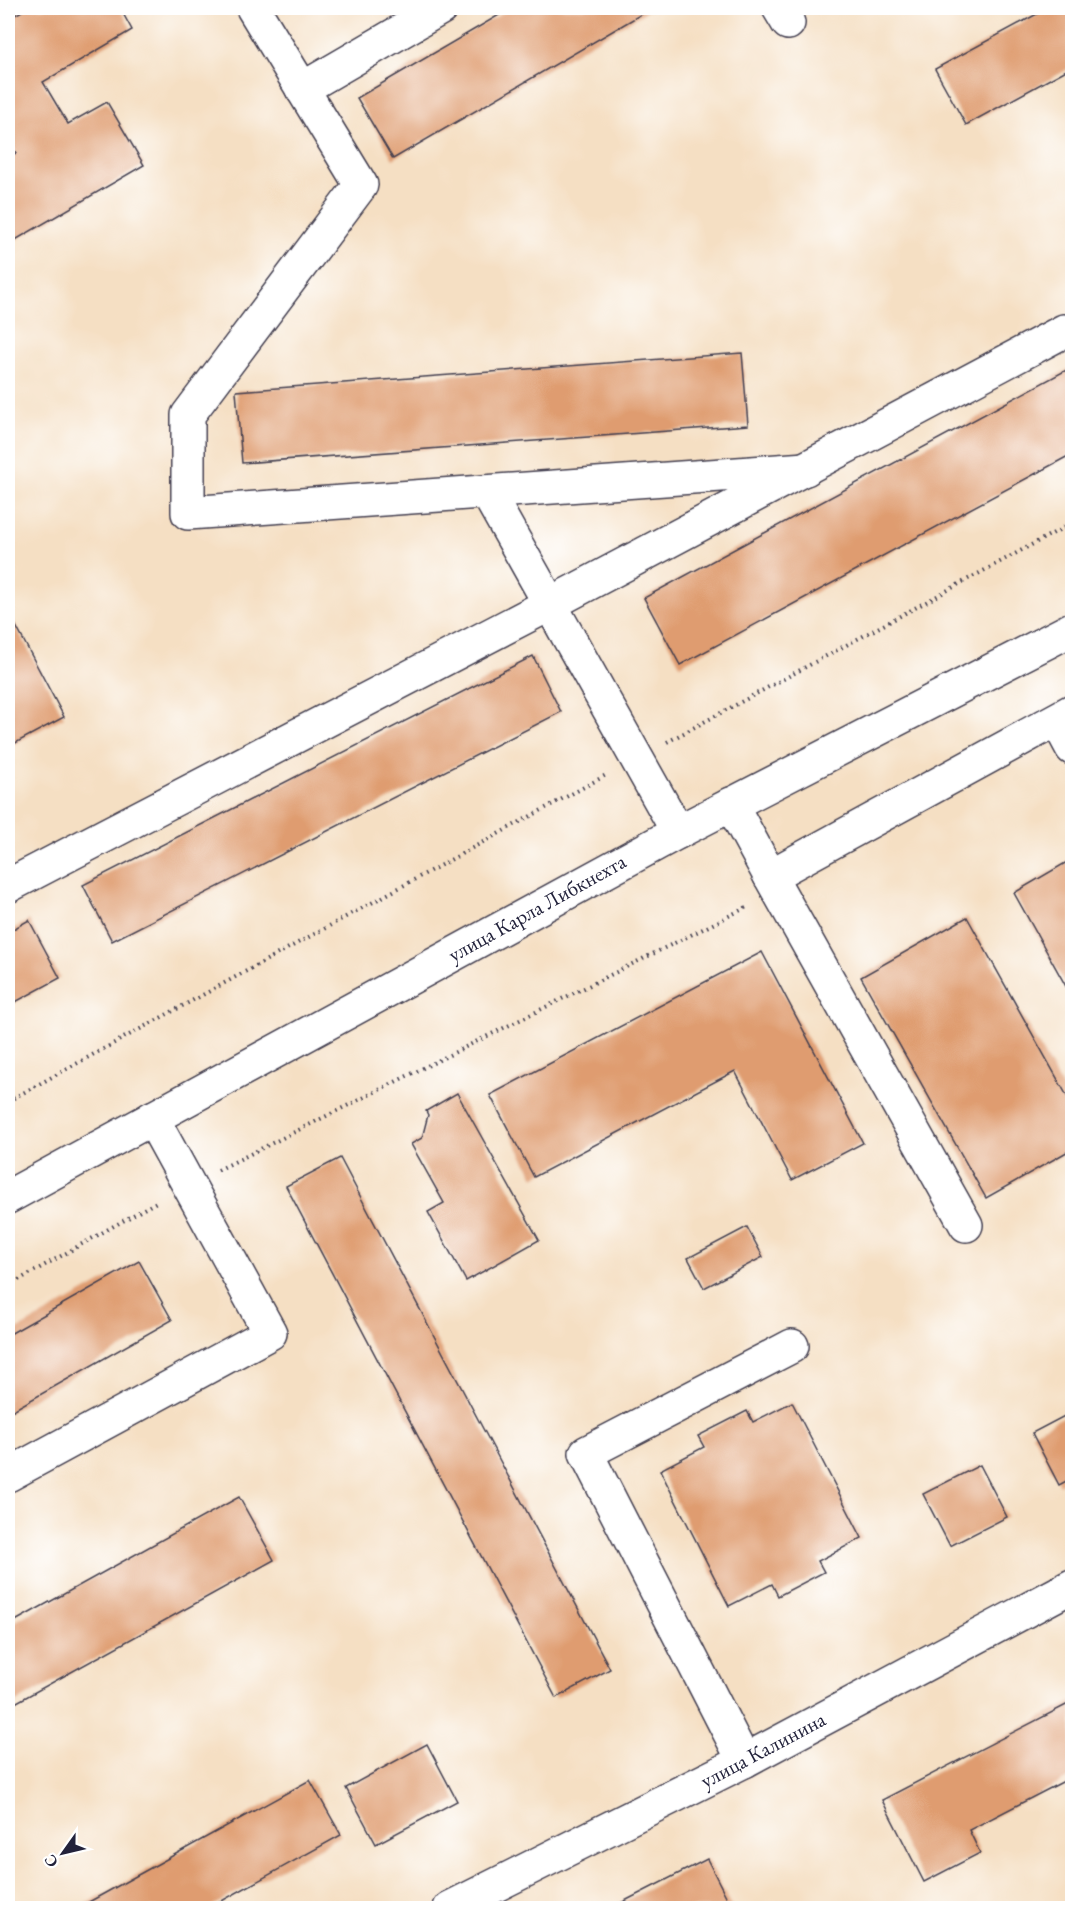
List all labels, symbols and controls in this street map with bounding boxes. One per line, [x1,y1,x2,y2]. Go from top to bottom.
street label: улица Карла Либкнехта [443,847,631,968]
street label: улица Калинина [695,1705,831,1794]
north arrow [33,1823,93,1883]
text: С [39,1851,63,1872]

